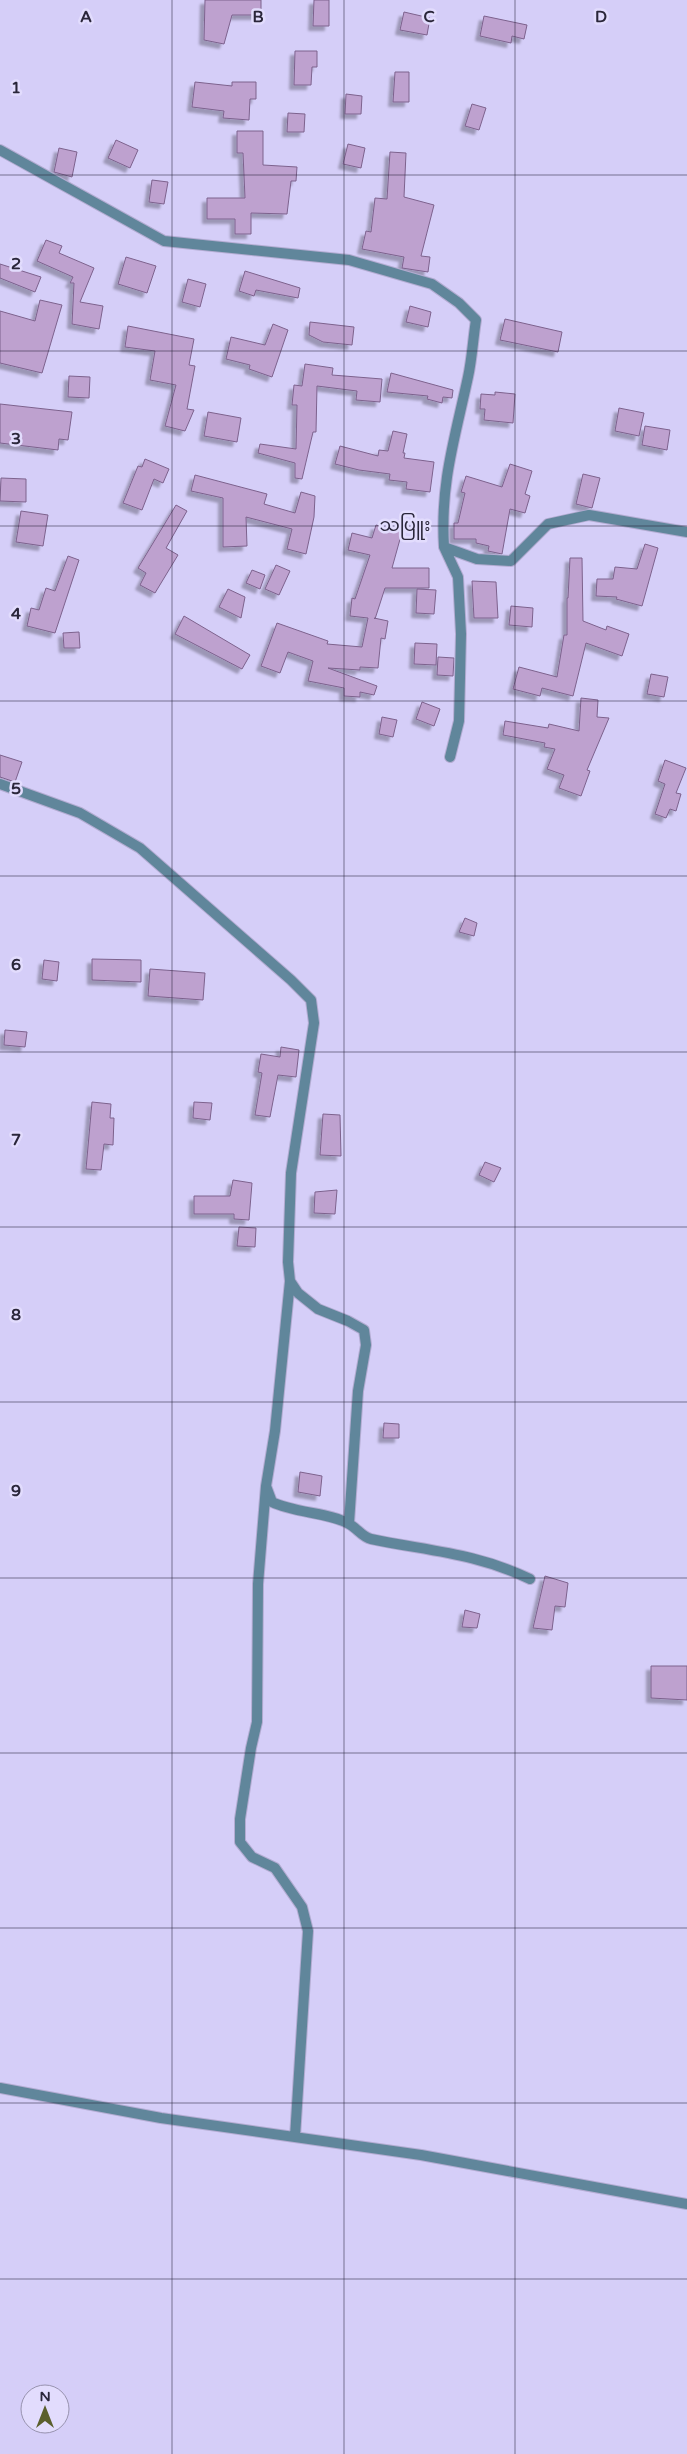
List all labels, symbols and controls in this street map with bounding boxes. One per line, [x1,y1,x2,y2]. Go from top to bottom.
text: A [80,7,92,27]
text: B [252,7,264,27]
text: C [423,7,435,27]
text: D [595,7,607,27]
text: 1 [11,78,21,98]
text: 2 [11,254,21,274]
text: 3 [11,429,21,449]
district label: သပြူး [379,513,431,540]
text: 4 [11,604,21,624]
text: 5 [11,779,21,799]
text: 6 [11,955,21,975]
text: 7 [11,1130,21,1150]
text: 8 [11,1305,21,1325]
text: 9 [11,1481,21,1501]
north arrow [20,2384,70,2434]
text: N [39,2388,51,2405]

